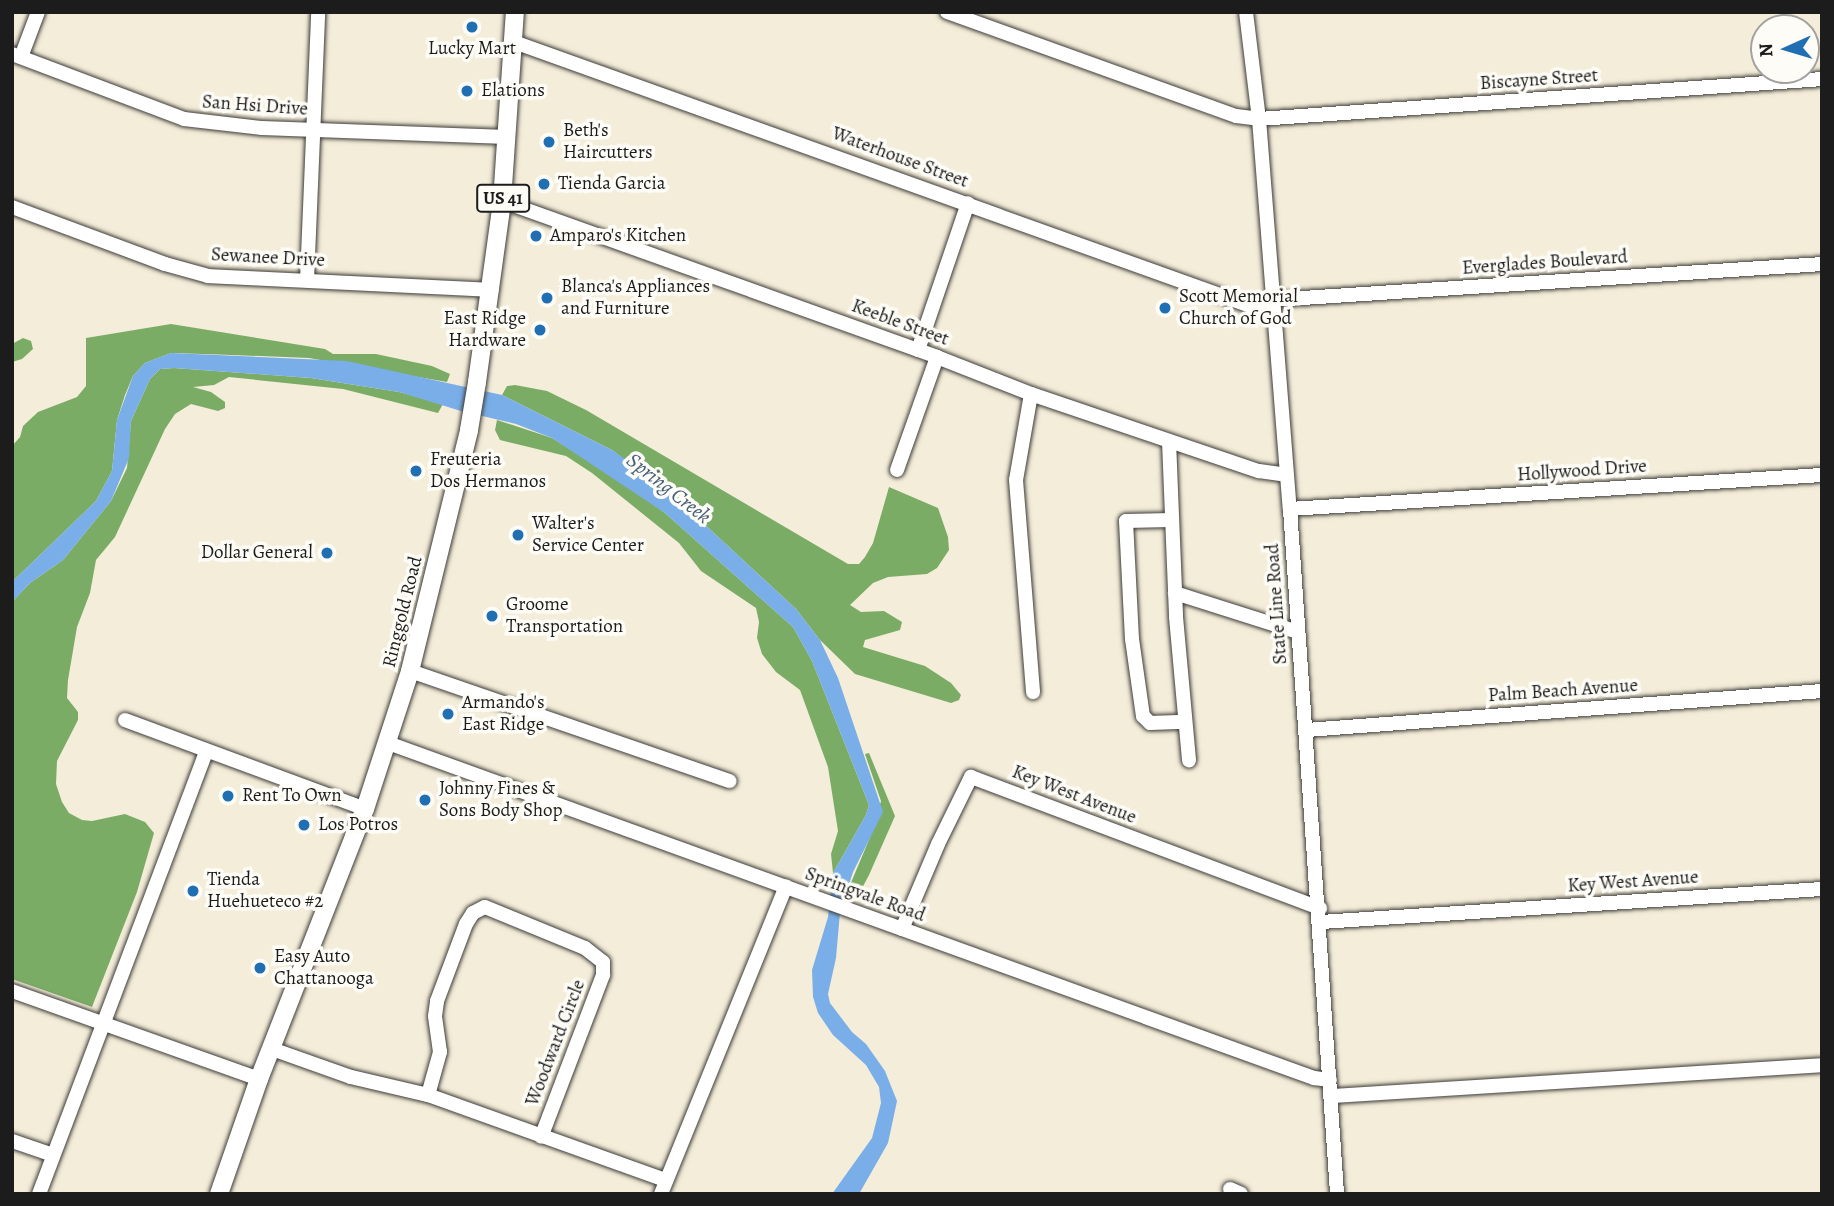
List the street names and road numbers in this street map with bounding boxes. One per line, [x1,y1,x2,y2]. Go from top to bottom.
street label: Biscayne Street [1479,64,1599,96]
street label: San Hsi Drive [201,91,309,121]
street label: Waterhouse Street [829,123,971,193]
road number: US 41 [475,183,531,212]
street label: Sewanee Drive [210,244,326,272]
street label: Everglades Boulevard [1461,246,1629,280]
street label: Keeble Street [848,295,952,351]
street label: Hollywood Drive [1516,455,1648,487]
street label: State Line Road [1261,543,1293,665]
street label: Ringgold Road [378,554,428,670]
street label: Palm Beach Avenue [1487,674,1639,708]
street label: Key West Avenue [1009,761,1139,829]
street label: Springvale Road [802,863,928,927]
street label: Key West Avenue [1567,866,1699,898]
street label: Woodward Circle [521,977,591,1109]

